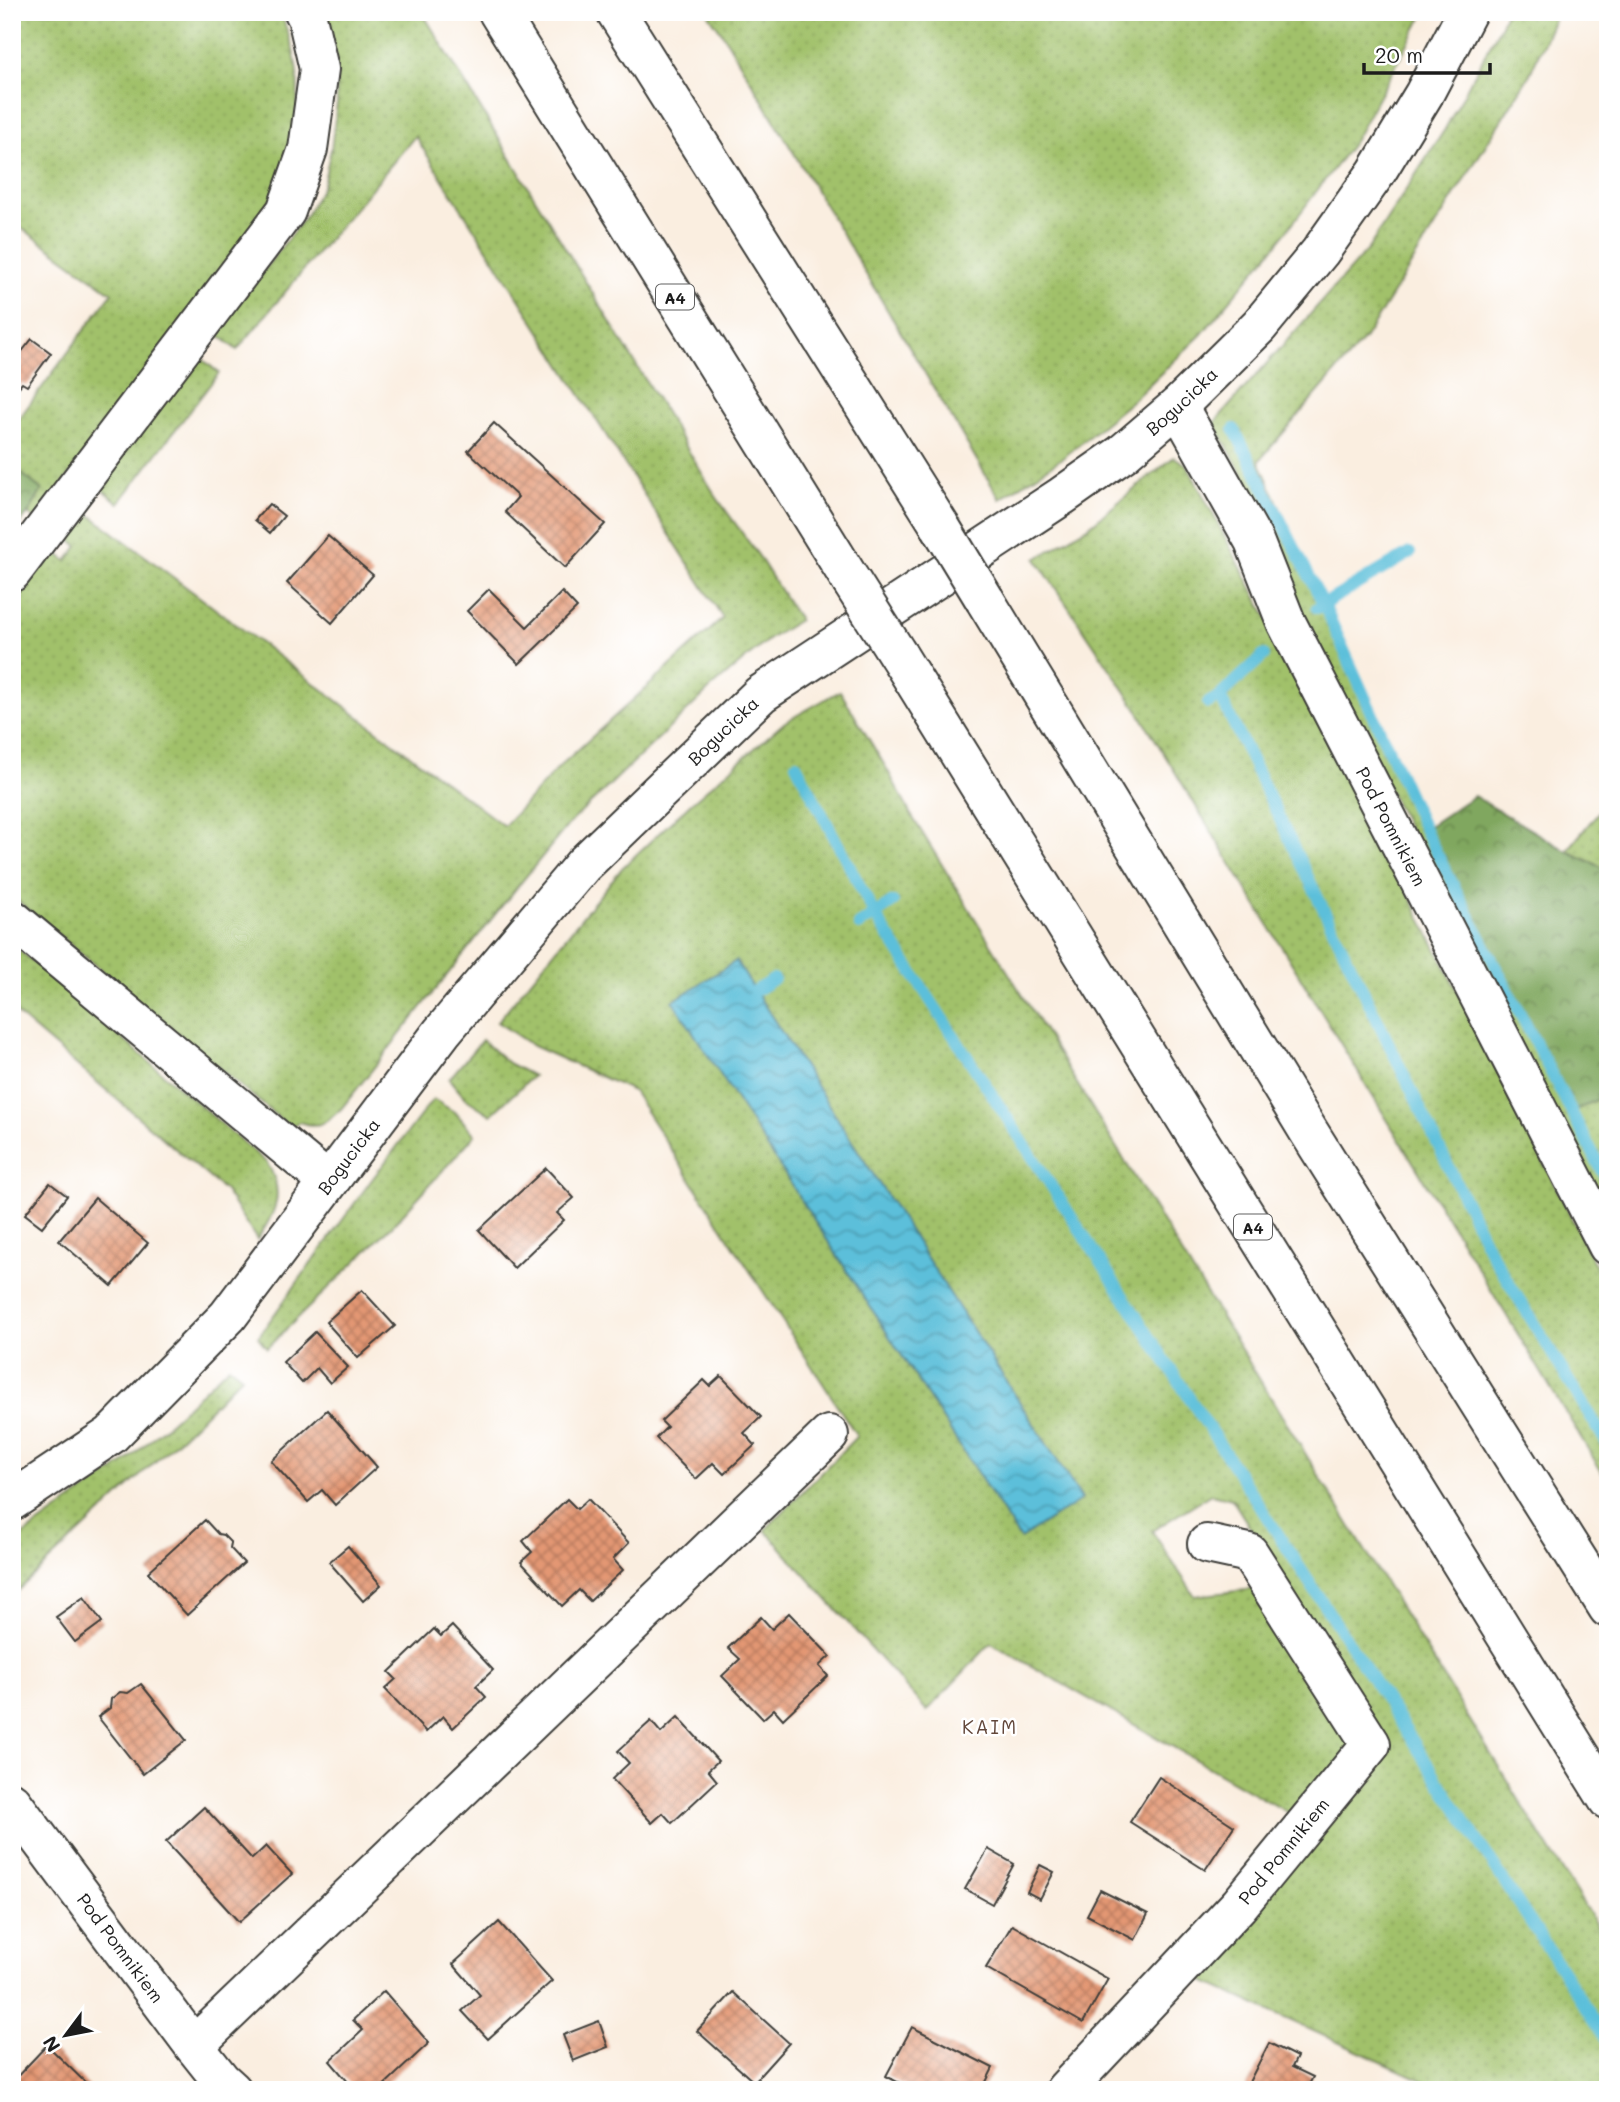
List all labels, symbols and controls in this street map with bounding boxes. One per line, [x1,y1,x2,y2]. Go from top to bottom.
scale bar [1364,32,1490,76]
text: 20 m [1375,41,1423,68]
road number: A4 [656,284,694,310]
street label: Bogucicka [1141,362,1223,440]
street label: Bogucicka [682,691,764,770]
street label: Pod Pomnikiem [1351,763,1432,890]
street label: Bogucicka [312,1113,385,1199]
road number: A4 [1234,1214,1272,1240]
district label: KAIM [962,1714,1018,1739]
street label: Pod Pomnikiem [1233,1793,1334,1909]
street label: Pod Pomnikiem [72,1888,170,2008]
north arrow [32,2000,102,2070]
text: N [37,2032,66,2057]

